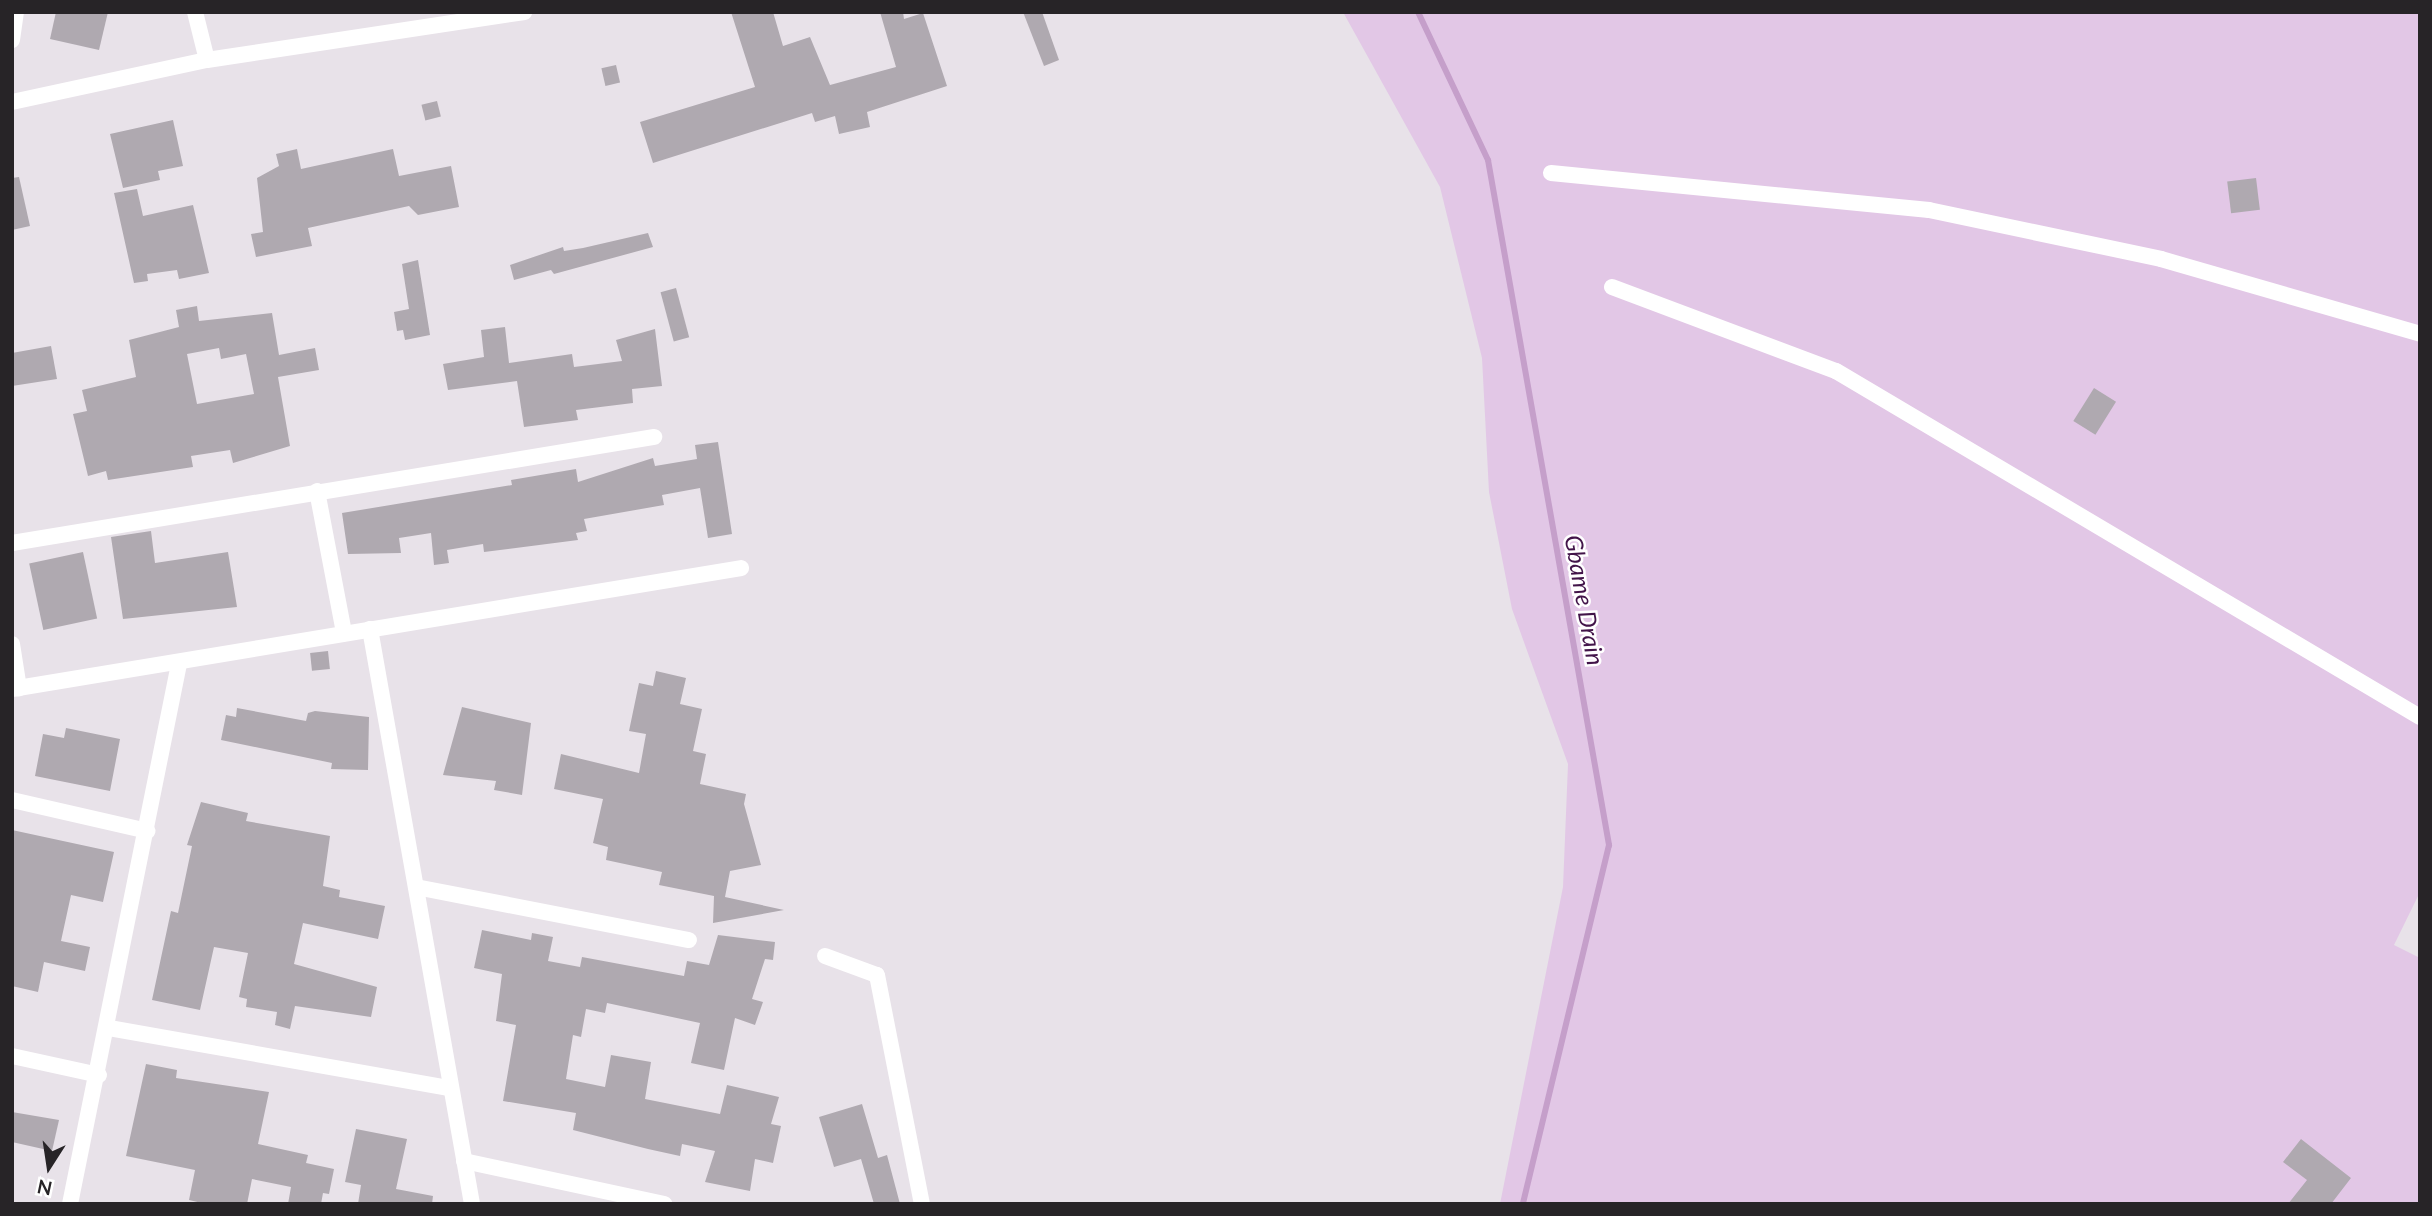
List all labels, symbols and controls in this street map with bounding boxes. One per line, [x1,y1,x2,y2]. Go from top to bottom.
water label: Gbame Drain [1559,533,1611,667]
north arrow [14,1132,84,1202]
text: N [35,1175,54,1201]

